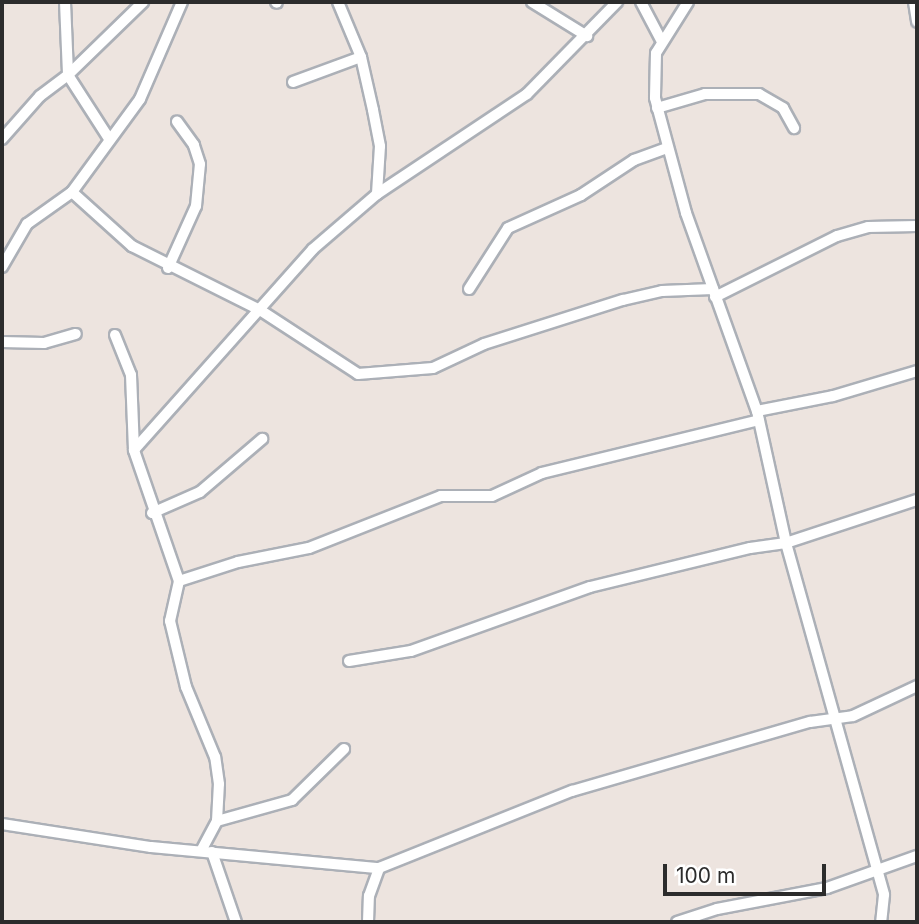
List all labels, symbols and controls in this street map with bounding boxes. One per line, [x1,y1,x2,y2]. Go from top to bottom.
scale bar [667,850,830,894]
text: 100 m [676,863,735,888]

